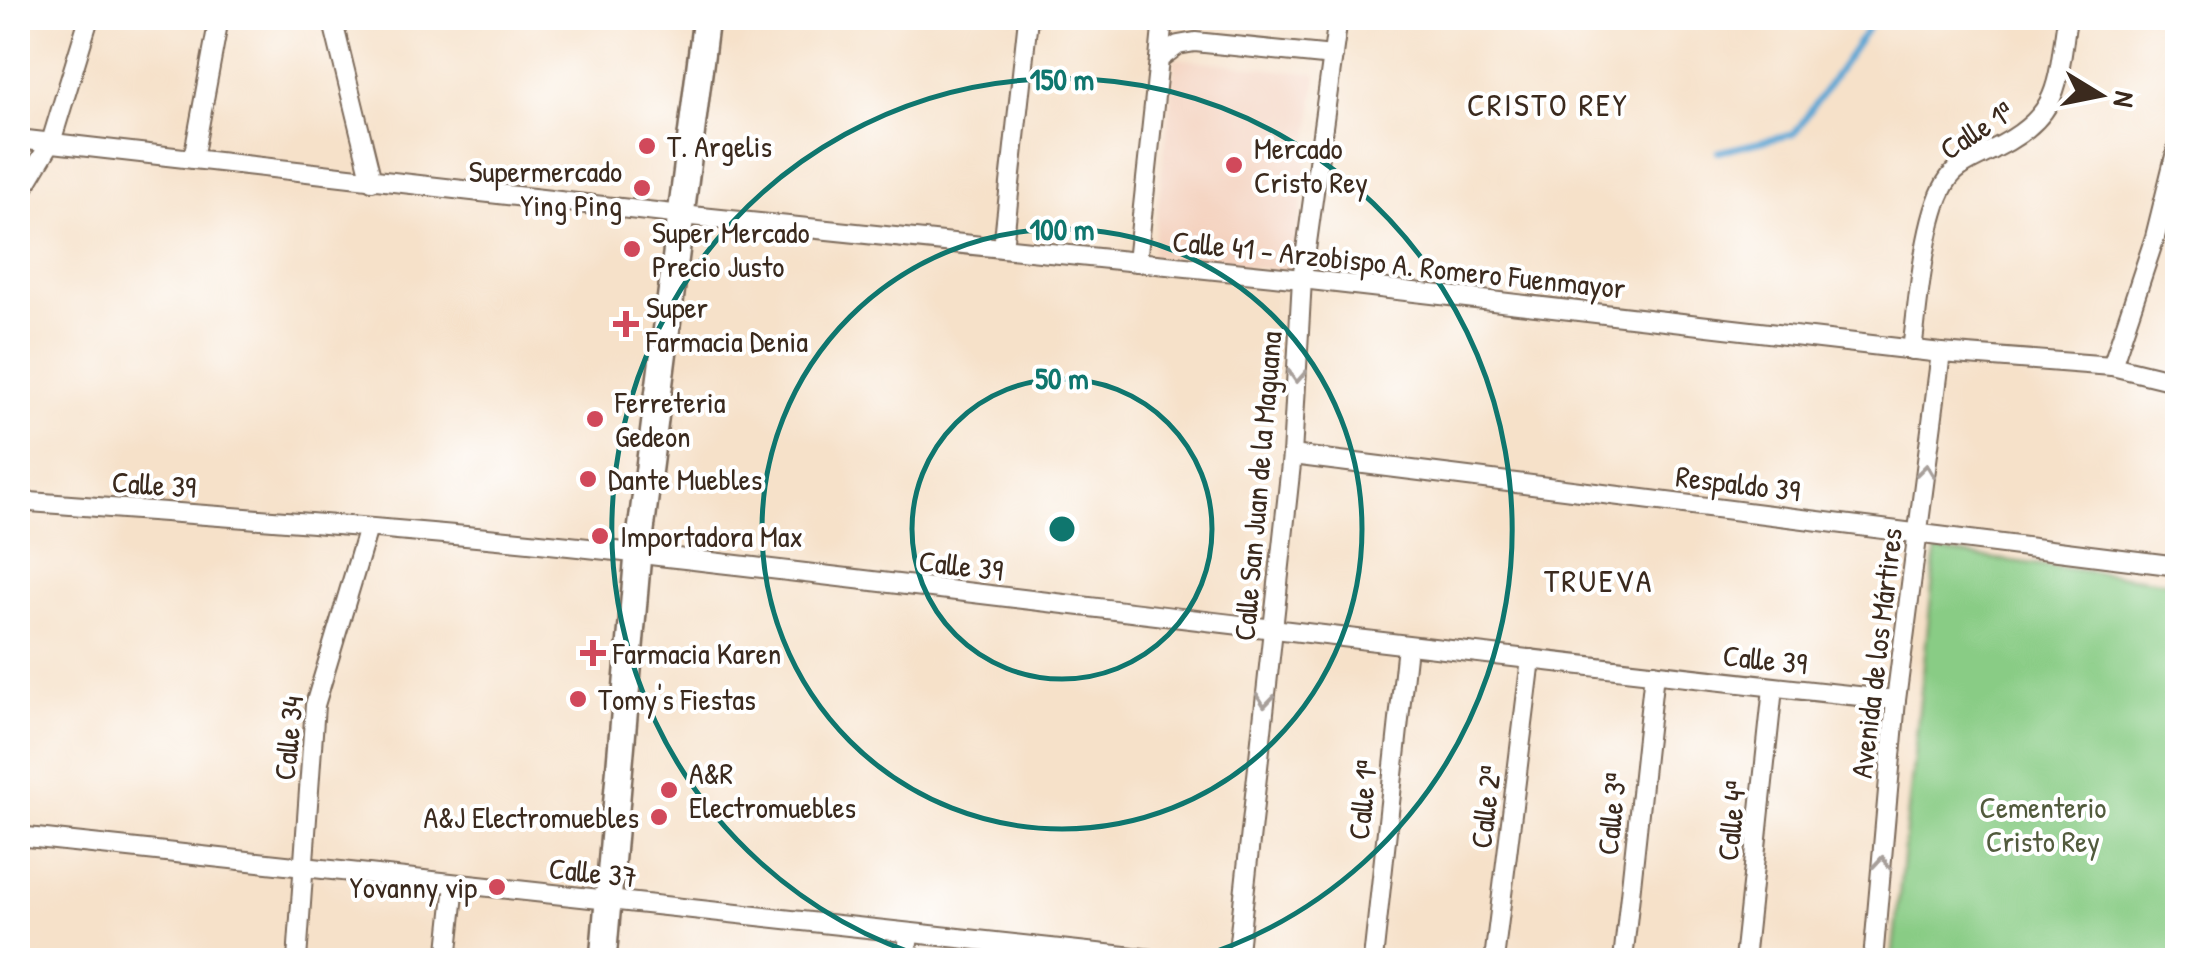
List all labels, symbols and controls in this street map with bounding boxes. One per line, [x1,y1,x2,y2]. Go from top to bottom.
north arrow [2050,45,2150,145]
text: 150 m [1030,59,1094,99]
district label: CRISTO REY [1467,83,1629,126]
text: N [2105,89,2145,110]
street label: Calle 1ª [1932,91,2021,168]
place label: T. Argelis [667,126,772,166]
place label: Mercado Cristo Rey [1254,128,1368,202]
marker: T. Argelis [636,135,658,157]
place label: Supermercado Ying Ping [469,151,622,225]
marker: Mercado Cristo Rey [1223,154,1245,176]
marker: Supermercado Ying Ping [631,177,653,199]
text: 100 m [1029,209,1095,249]
place label: Super Mercado Precio Justo [652,212,810,286]
street label: Calle 41 - Arzobispo A. Romero Fuenmayor [1170,220,1628,308]
marker: Super Mercado Precio Justo [621,238,643,260]
place label: Super Farmacia Denia [645,287,808,361]
marker: Super Farmacia Denia [615,313,637,335]
street label: Calle San Juan de la Maguana [1224,329,1290,642]
text: 50 m [1035,358,1089,398]
one-way arrow [1287,369,1308,385]
place label: Ferreteria Gedeon [614,382,726,456]
marker: Ferreteria Gedeon [584,408,606,430]
street label: Respaldo 39 [1674,456,1802,510]
place label: Dante Muebles [608,459,762,499]
street label: Calle 39 [110,461,198,507]
one-way arrow [1915,463,1936,479]
marker: Dante Muebles [577,468,599,490]
centre of rings [1044,511,1080,547]
place label: Importadora Max [620,516,803,556]
marker: Importadora Max [589,525,611,547]
street label: Avenida de los Mártires [1841,526,1911,780]
street label: Calle 39 [917,540,1005,590]
district label: TRUEVA [1544,559,1654,602]
place label: Farmacia Karen [612,633,781,673]
street label: Calle 39 [1721,635,1809,683]
marker: Farmacia Karen [582,642,604,664]
place label: Tomy's Fiestas [598,679,756,719]
marker: Tomy's Fiestas [567,688,589,710]
one-way arrow [1255,692,1276,708]
street label: Calle 34 [264,694,312,782]
place label: A&R Electromuebles [689,753,856,827]
street label: Calle 1ª [1338,758,1386,842]
street label: Calle 2ª [1460,763,1510,850]
street label: Calle 3ª [1587,771,1635,857]
marker: A&R Electromuebles [658,779,680,801]
street label: Calle 4ª [1707,779,1755,863]
park label: Cementerio Cristo Rey [1980,787,2106,861]
place label: A&J Electromuebles [424,797,639,837]
marker: A&J Electromuebles [648,806,670,828]
street label: Calle 37 [547,847,639,897]
one-way arrow [1870,855,1892,871]
place label: Yovanny vip [350,867,477,907]
marker: Yovanny vip [486,876,508,898]

